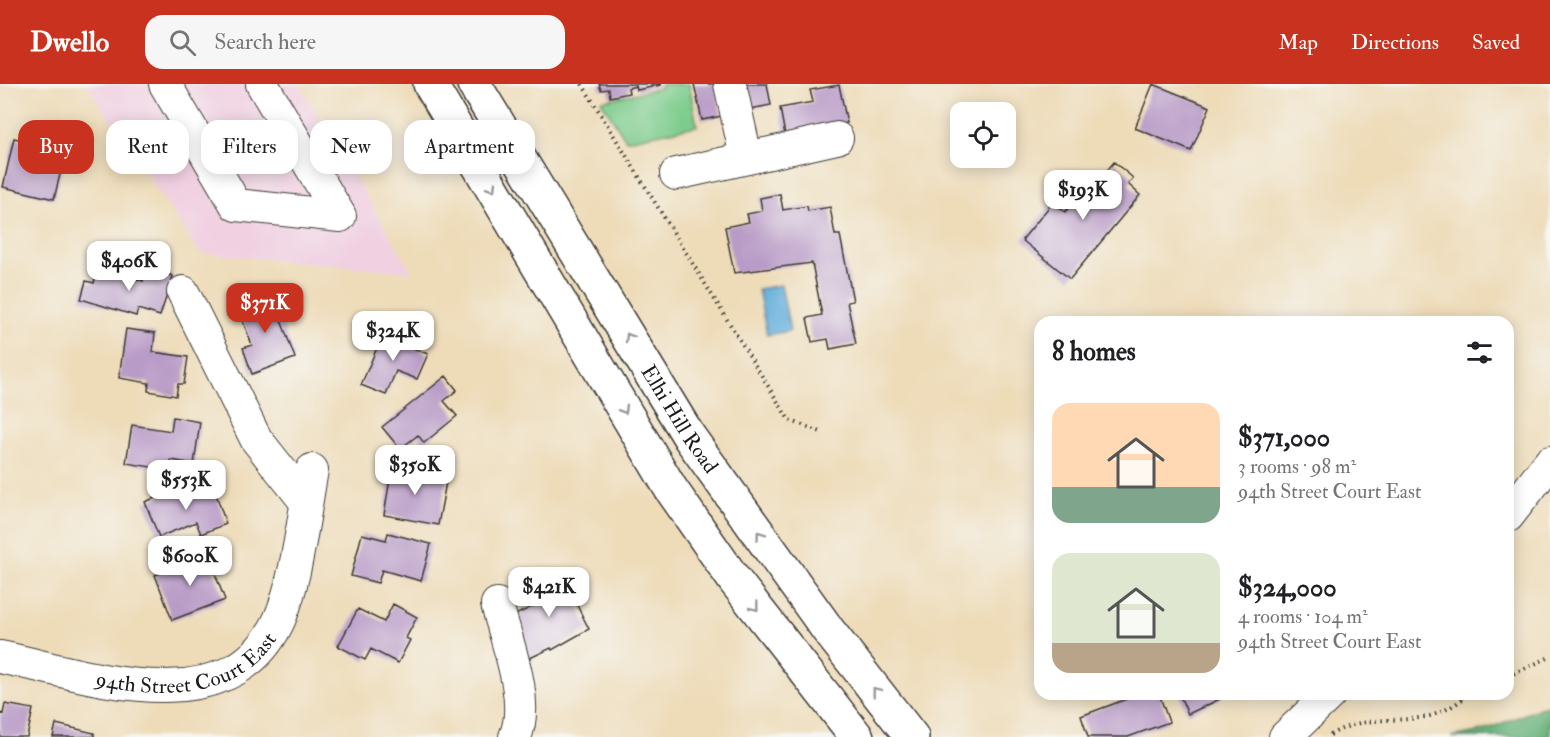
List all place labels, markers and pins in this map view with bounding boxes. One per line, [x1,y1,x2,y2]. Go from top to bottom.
pin: $193K [1041,170,1125,221]
pin: $406K [87,241,171,292]
pin: $371K [223,283,307,334]
pin: $324K [351,311,435,362]
pin: $350K [373,445,457,496]
pin: $553K [144,460,228,511]
pin: $600K [148,536,232,587]
pin: $421K [507,567,591,618]

